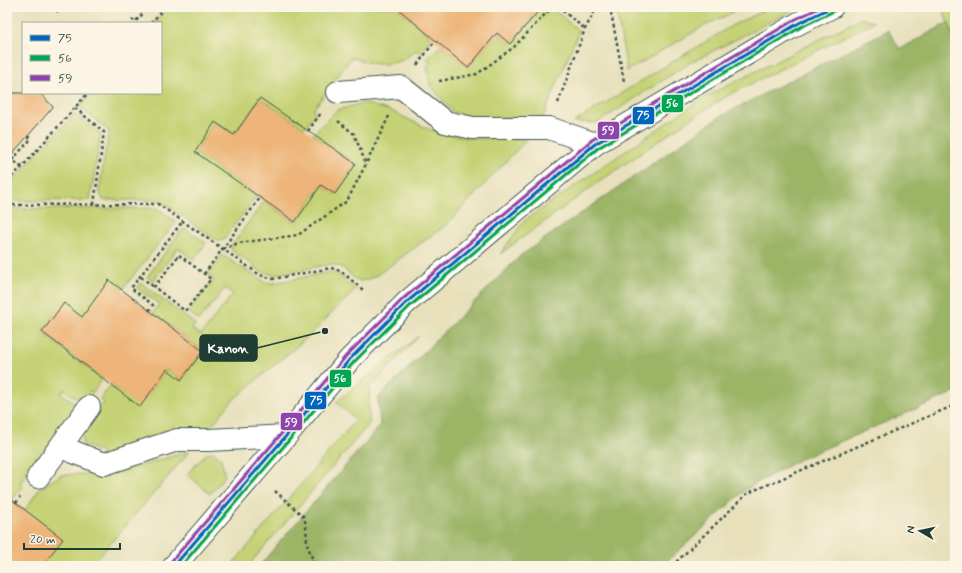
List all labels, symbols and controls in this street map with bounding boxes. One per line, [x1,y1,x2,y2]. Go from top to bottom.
legend [22,22,162,94]
text: 75 [58,31,72,47]
text: 56 [58,51,72,67]
text: 59 [58,71,72,87]
line badge: 56 [661,94,684,113]
text: 56 [666,97,678,111]
line badge: 75 [632,106,655,125]
text: 75 [637,109,649,123]
line badge: 59 [597,121,620,140]
text: 59 [601,124,615,138]
callout: Kanon [200,335,257,361]
text: Kanon [207,340,250,358]
line badge: 56 [329,369,352,388]
text: 56 [334,372,346,386]
line badge: 75 [304,391,327,410]
text: 75 [310,394,322,408]
line badge: 59 [280,412,303,431]
text: 59 [284,416,298,430]
north arrow [900,511,940,551]
scale bar [24,525,120,551]
text: N [904,525,919,534]
text: 20 m [30,532,56,548]

